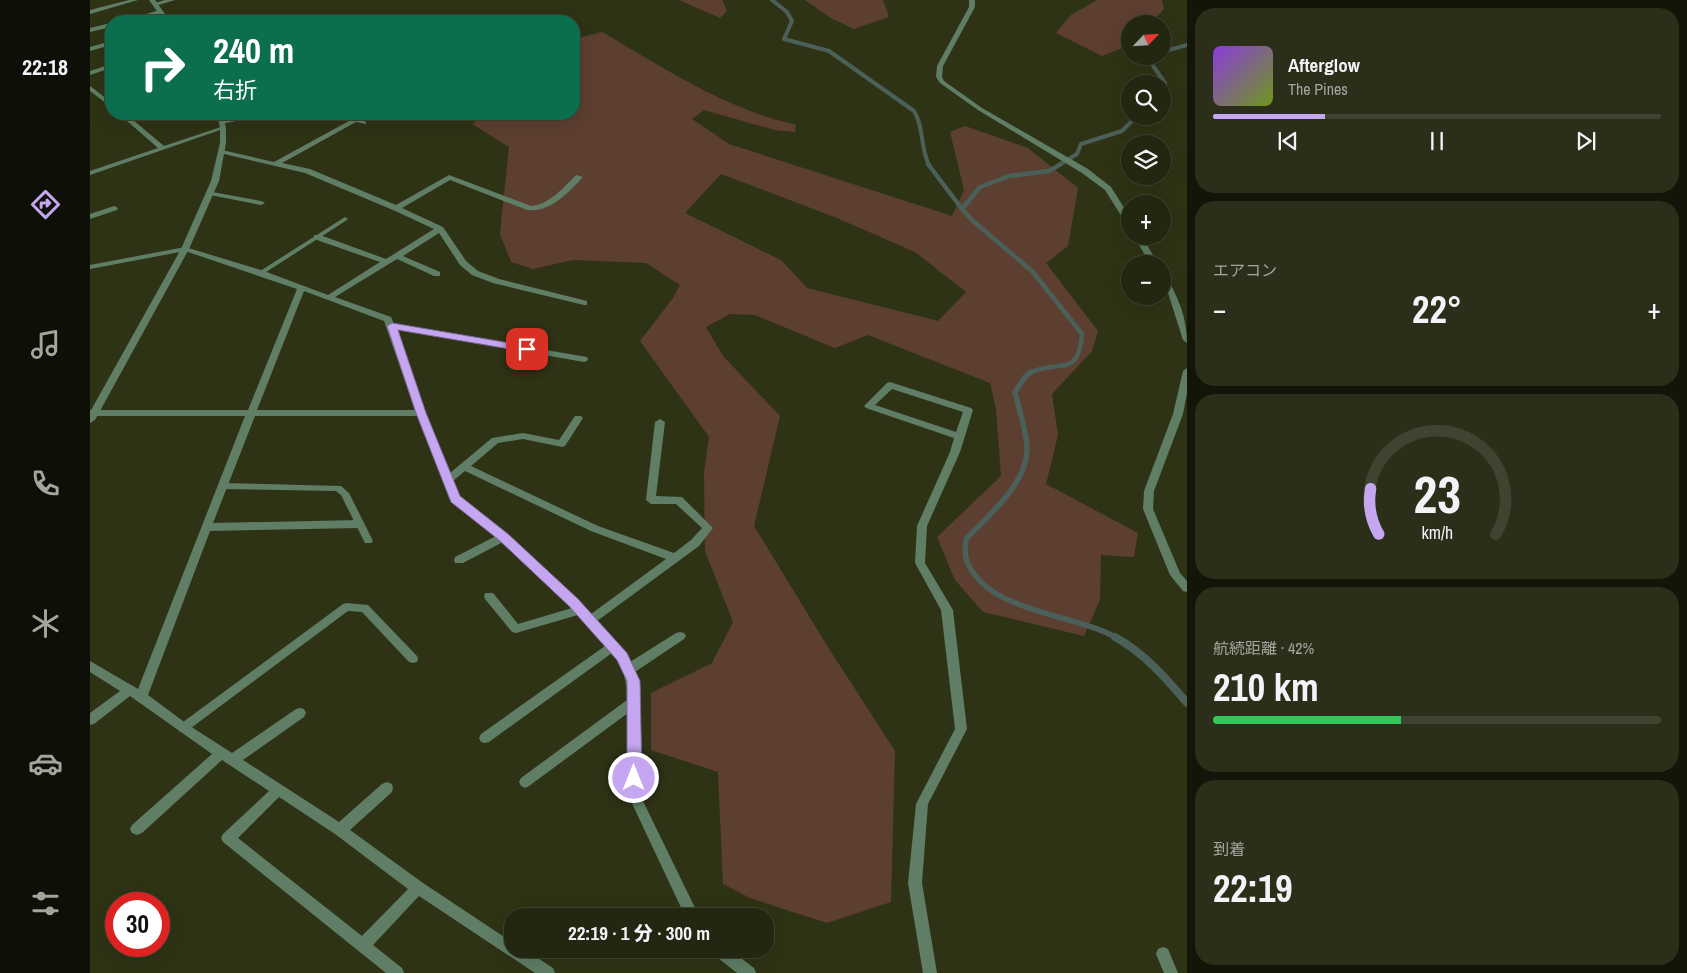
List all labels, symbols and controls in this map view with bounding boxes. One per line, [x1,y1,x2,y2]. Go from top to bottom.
north arrow [1121,15,1171,65]
map controls [1121,15,1171,305]
text: 240 m [213,27,294,74]
icon: right [130,35,195,100]
text: 22:18 [22,52,68,82]
text: Afterglow [1288,52,1360,78]
text: 右折 [213,75,257,105]
button: search [1121,75,1171,125]
text: The Pines [1288,78,1348,100]
icon: previous [1274,127,1302,155]
icon: pause [1423,127,1451,155]
icon: next [1572,127,1600,155]
button: layers [1121,135,1171,185]
icon: directions [28,187,63,222]
button: + [1121,195,1171,245]
button: − [1121,255,1171,305]
text: エアコン [1213,259,1277,281]
text: 22° [1412,284,1462,335]
text: − [1213,290,1226,328]
text: + [1648,290,1661,328]
icon: music [28,327,63,362]
pin [506,328,548,370]
icon: arrive [513,335,541,363]
text: 23 [1413,459,1461,529]
icon: phone [28,466,63,501]
text: km/h [1421,521,1453,545]
icon: climate [28,606,63,641]
text: 航続距離 · 42% [1213,637,1314,659]
text: 210 km [1213,662,1319,713]
icon: car [28,746,63,781]
position arrow [607,751,659,803]
text: 到着 [1213,838,1245,860]
text: 22:19 [1213,863,1293,914]
icon: filters [28,886,63,921]
speed limit sign: 30 [105,892,170,957]
text: 22:19 · 1 分 · 300 m [568,920,710,946]

